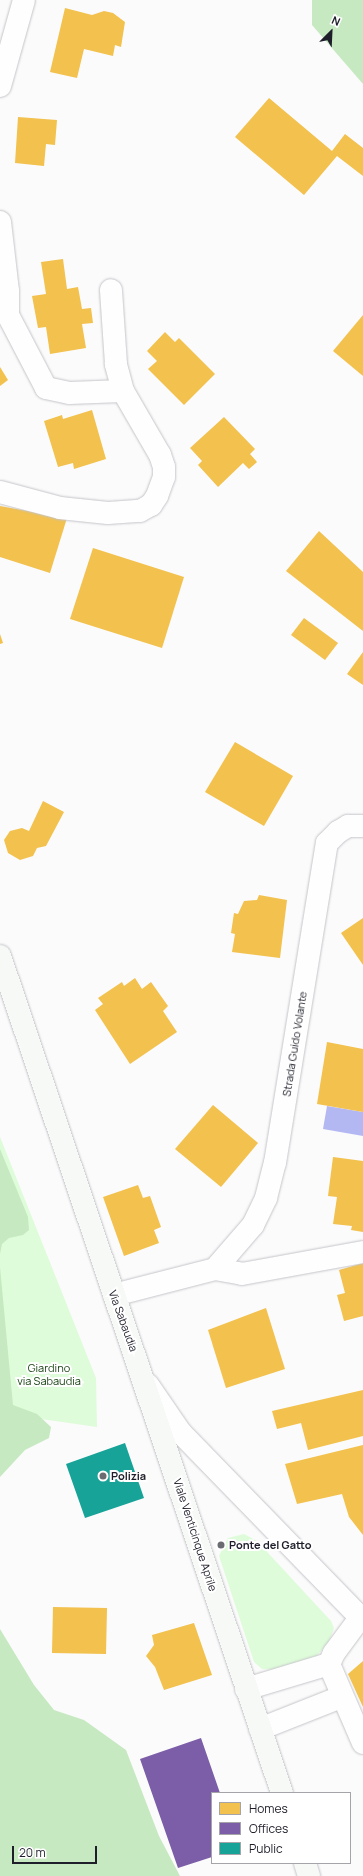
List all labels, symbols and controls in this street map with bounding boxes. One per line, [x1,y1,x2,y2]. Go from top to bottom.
north arrow [311,12,351,52]
text: N [329,12,343,29]
street label: Strada Guido Volante [280,990,310,1098]
street label: Via Sabaudia [106,1288,140,1354]
park label: Giardino via Sabaudia [17,1362,81,1388]
place label: Polizia [111,1469,146,1483]
marker: Polizia [98,1471,108,1481]
street label: Viale Venticinque Aprile [171,1477,219,1593]
place label: Ponte del Gatto [229,1538,312,1552]
marker: Ponte del Gatto [216,1540,226,1550]
legend [211,1792,351,1864]
text: Homes [249,1800,288,1817]
text: Offices [249,1820,288,1837]
scale bar [14,1838,99,1864]
text: Public [249,1840,283,1857]
text: 20 m [19,1844,46,1861]

